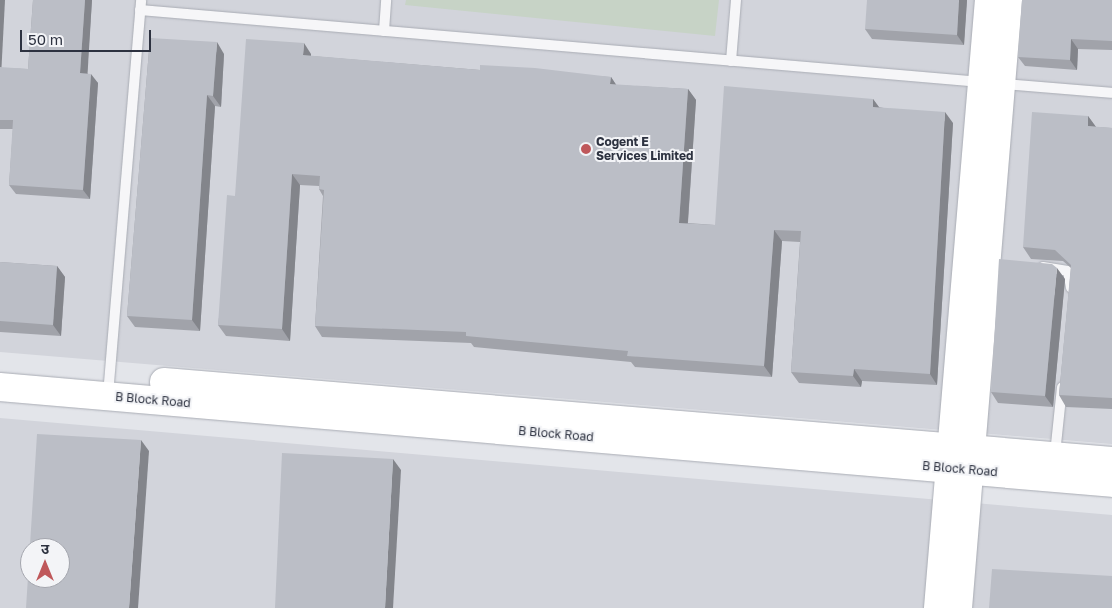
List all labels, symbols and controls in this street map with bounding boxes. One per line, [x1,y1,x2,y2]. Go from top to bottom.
scale bar [22,20,154,52]
text: 50 m [28,30,63,48]
place label: Cogent E Services Limited [596,135,693,163]
marker: Cogent E Services Limited [580,143,592,155]
street label: B Block Road [115,390,191,410]
street label: B Block Road [518,424,594,444]
street label: B Block Road [922,459,998,479]
north arrow [20,538,70,588]
text: उ [41,540,49,557]

